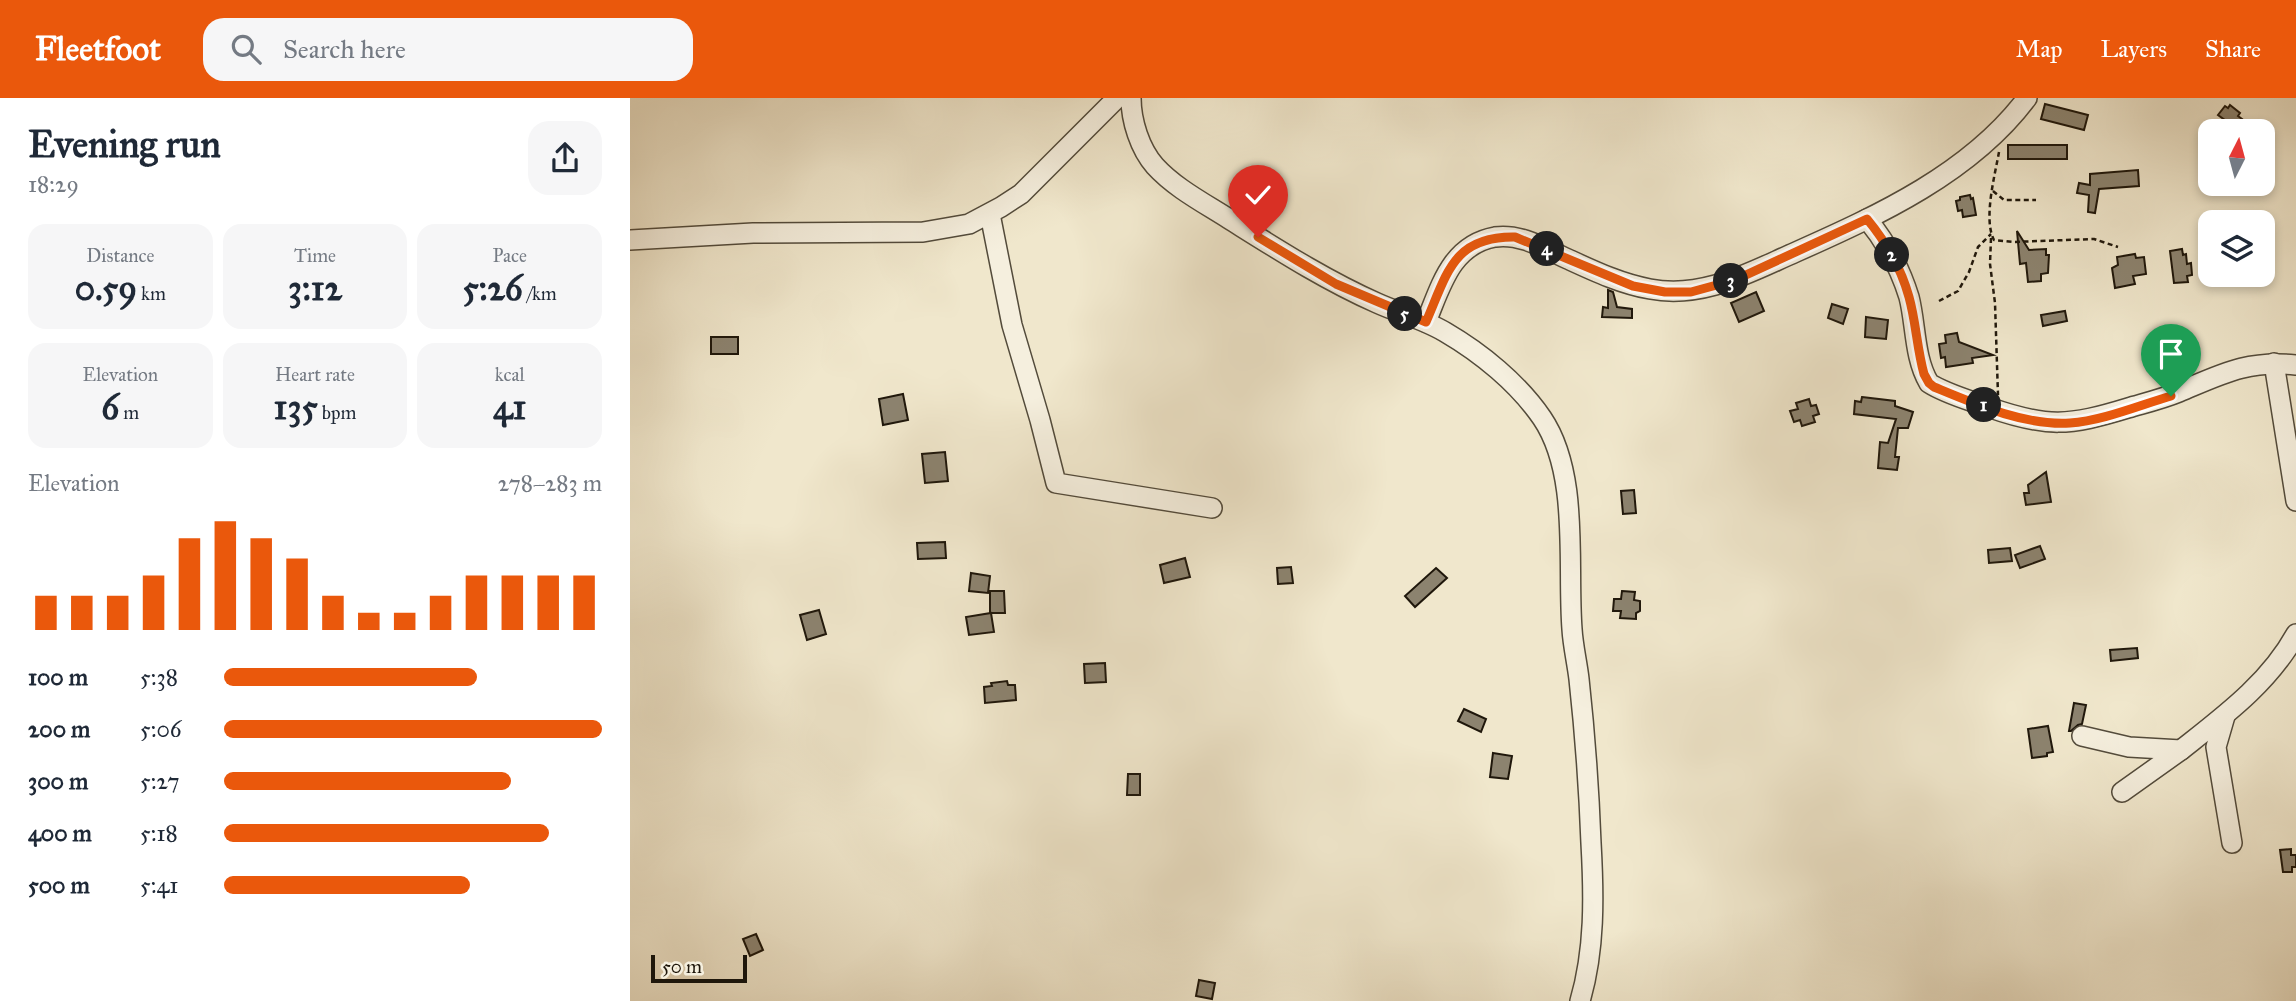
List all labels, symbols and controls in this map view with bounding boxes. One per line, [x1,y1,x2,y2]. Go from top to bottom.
search box [203,18,693,81]
text: Fleetfoot [35,29,161,69]
icon: search [227,30,265,68]
text: Search here [283,33,406,65]
text: Map [2016,34,2063,64]
text: Layers [2101,34,2167,64]
text: Share [2205,34,2261,64]
north arrow [2198,119,2275,196]
map controls [2198,119,2275,287]
text: Evening run [28,121,221,167]
button: share [528,121,602,195]
pin [1228,165,1288,237]
text: 18:29 [28,170,79,198]
icon: check [1239,176,1277,214]
button: layers [2198,210,2275,287]
pin: 4 [1530,232,1564,266]
text: 4 [1541,237,1552,260]
pin: 2 [1874,238,1910,272]
text: 2 [1887,243,1896,266]
text: Distance [86,244,154,267]
text: Time [294,244,336,267]
text: Pace [492,244,527,267]
pin: 3 [1714,264,1748,298]
text: 0.59 [75,267,137,310]
text: 3:12 [288,267,342,310]
text: 5:26 [463,267,523,310]
text: 3 [1727,269,1734,292]
text: km [137,282,166,305]
text: /km [523,282,557,305]
pin: 5 [1388,296,1422,332]
text: 5 [1400,302,1409,325]
pin [2141,324,2201,396]
icon: arrive [2152,335,2190,373]
text: Elevation [83,363,158,386]
text: Heart rate [275,363,355,386]
text: kcal [495,363,525,386]
text: 6 [101,386,119,429]
text: 135 [274,386,318,429]
text: 41 [493,386,526,429]
pin: 1 [1966,388,2002,422]
text: 1 [1980,393,1987,416]
text: m [119,401,139,424]
text: bpm [318,401,356,424]
text: Elevation [28,469,119,497]
text: 278–283 m [498,469,602,497]
text: 100 m [28,663,88,691]
text: 5:38 [140,663,178,691]
text: 200 m [28,715,90,743]
text: 5:06 [140,715,182,743]
text: 300 m [28,767,88,795]
text: 5:27 [140,767,180,795]
text: 400 m [28,819,92,847]
text: 5:18 [140,819,178,847]
text: 500 m [28,871,90,899]
text: 5:41 [140,871,178,899]
scale bar [651,952,747,984]
text: 50 m [662,955,702,978]

